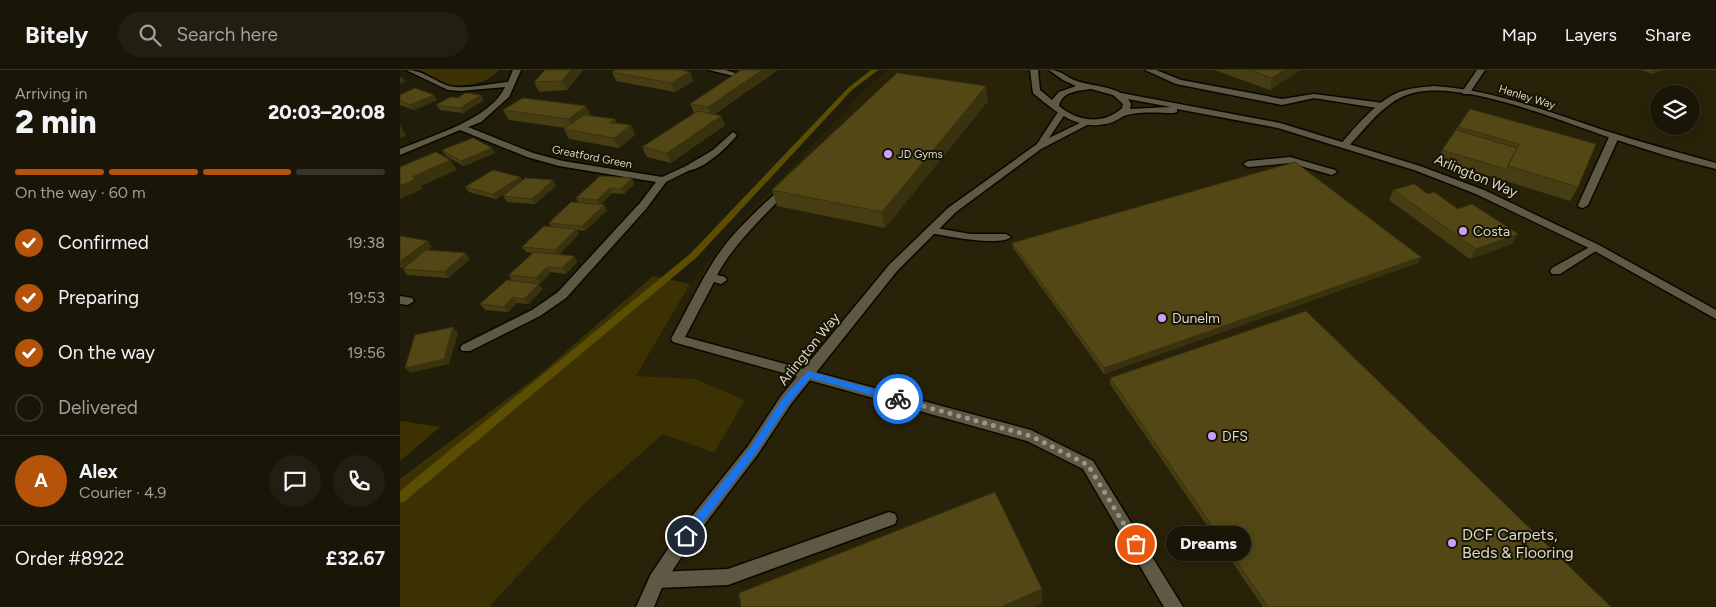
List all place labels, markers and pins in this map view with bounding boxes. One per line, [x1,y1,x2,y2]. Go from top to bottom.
marker: JD Gyms [882,148,894,160]
place label: JD Gyms [898,148,943,161]
place label: Costa [1473,223,1510,240]
marker: Costa [1457,225,1469,237]
place label: Dunelm [1172,310,1220,327]
marker: Dunelm [1156,312,1168,324]
place label: DFS [1222,428,1248,445]
marker: DFS [1206,430,1218,442]
pin [665,515,707,557]
pin [1115,523,1157,565]
place label: DCF Carpets, Beds & Flooring [1462,525,1574,562]
callout: Dreams [1166,526,1251,562]
marker: DCF Carpets, Beds & Flooring [1446,537,1458,549]

